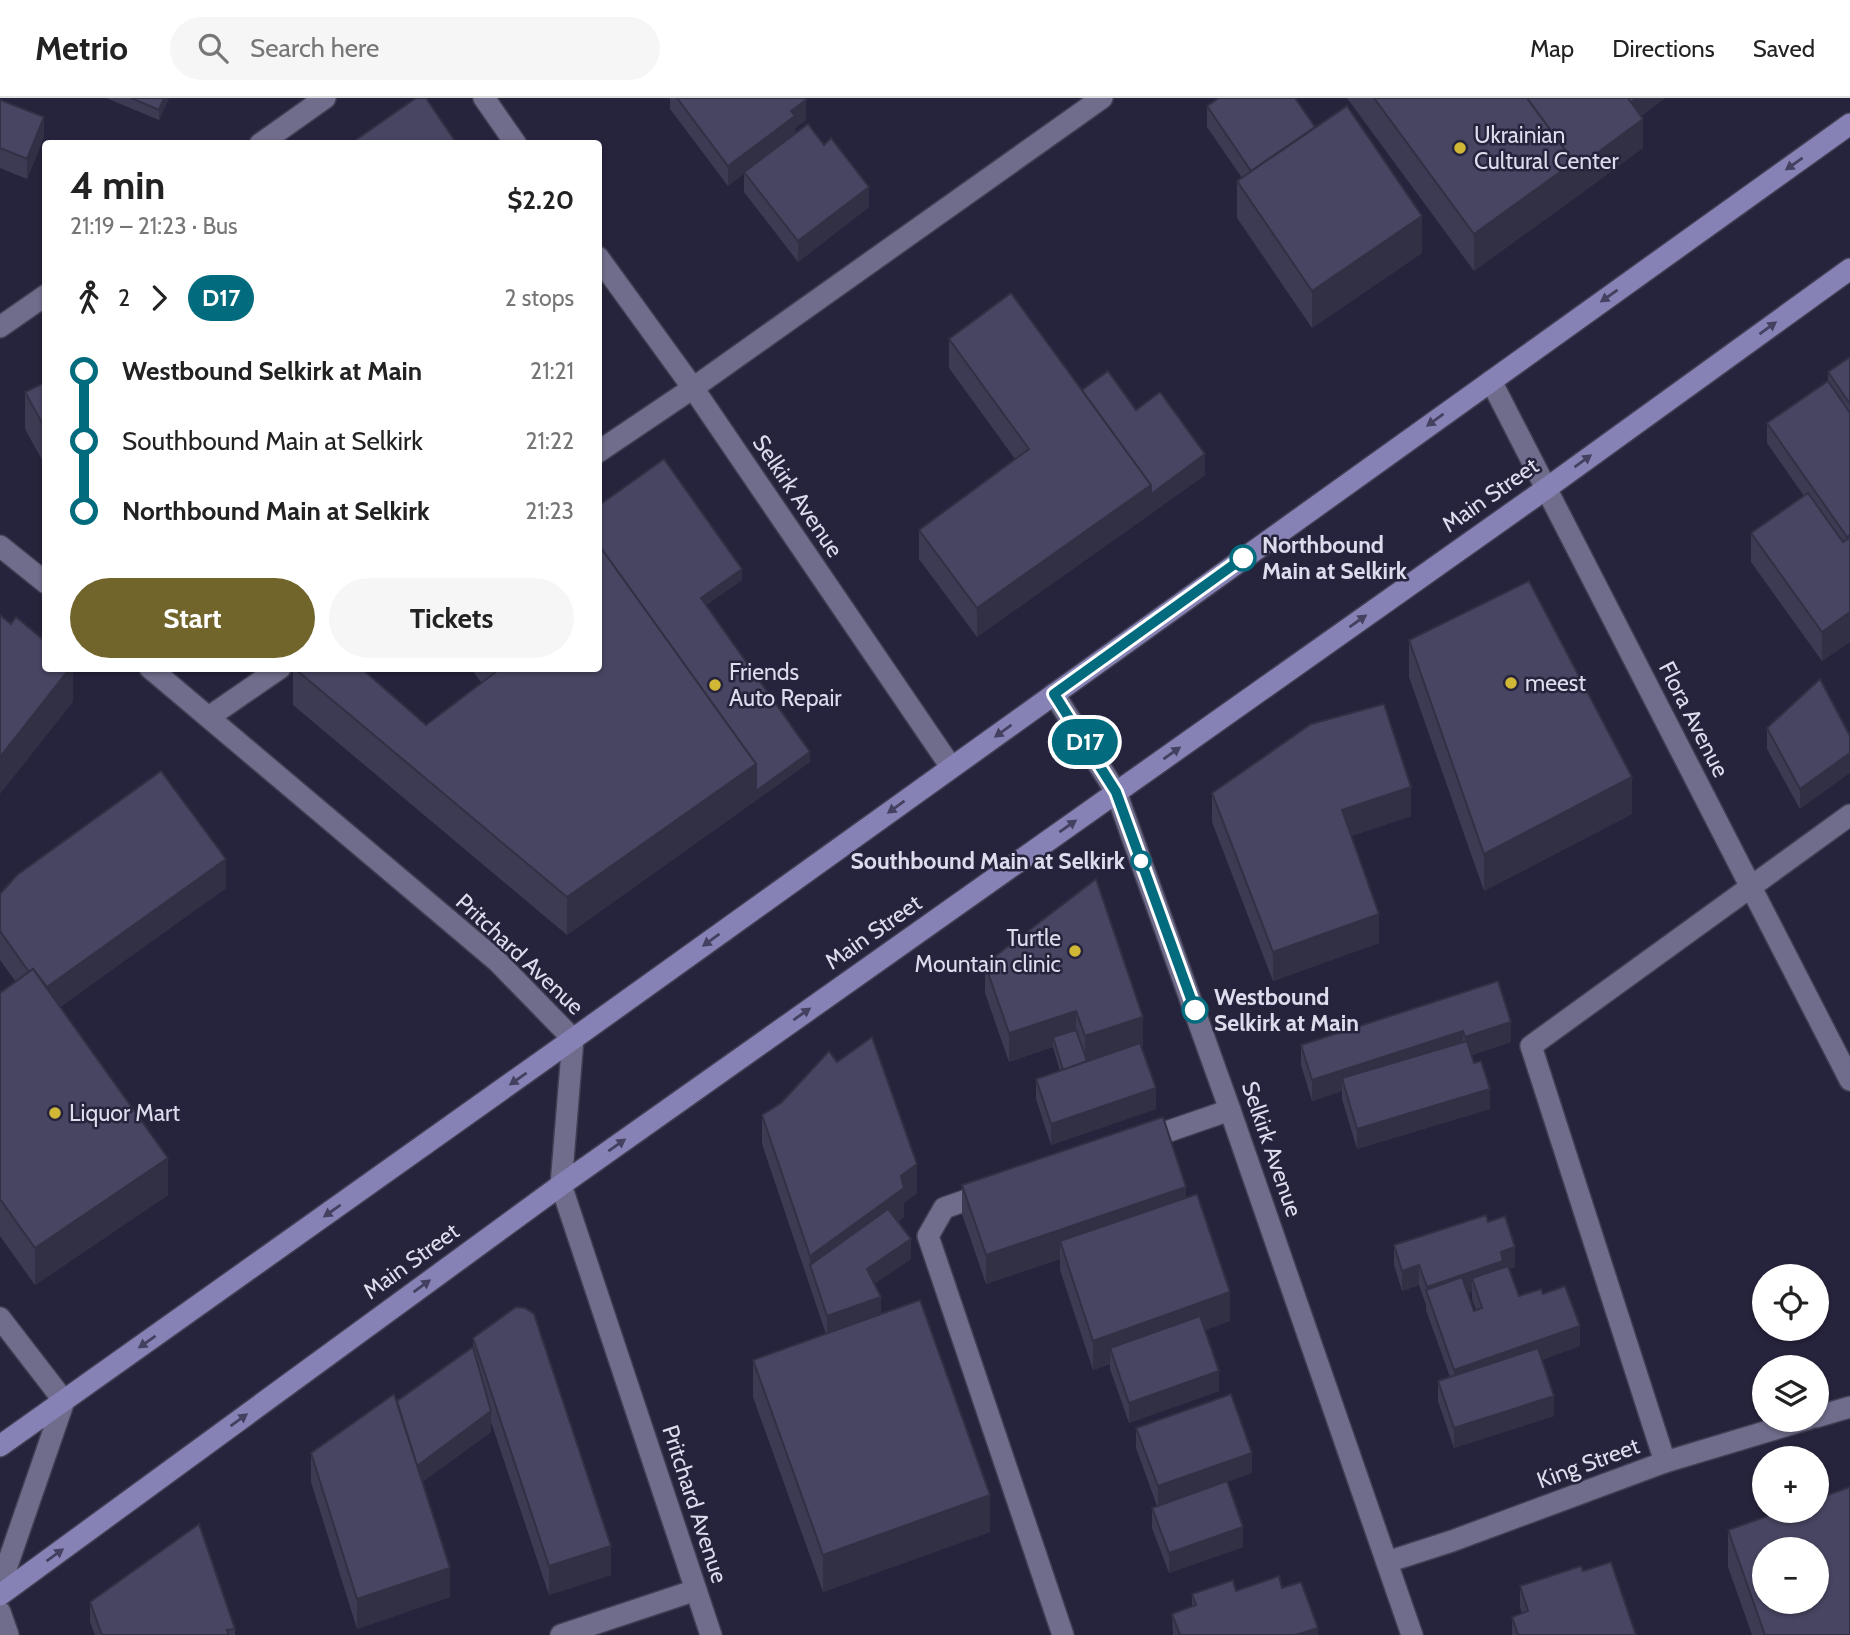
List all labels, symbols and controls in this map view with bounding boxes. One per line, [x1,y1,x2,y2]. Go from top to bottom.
search box [170,17,660,80]
text: Metrio [35,28,128,68]
icon: search [194,29,232,67]
text: Search here [250,32,379,64]
text: Map [1530,34,1574,63]
text: Directions [1612,34,1715,63]
text: Saved [1753,34,1815,63]
place label: Ukrainian Cultural Center [1474,121,1619,175]
marker: Ukrainian Cultural Center [1452,140,1468,156]
one-way arrow [1785,157,1803,171]
text: 4 min [70,162,165,209]
text: $2.20 [507,184,574,216]
text: 21:19 – 21:23 · Bus [70,212,238,240]
icon: walk [70,279,108,317]
icon: forward [140,279,178,317]
text: D17 [202,283,240,312]
text: 2 [118,284,130,312]
text: 2 stops [505,284,574,312]
one-way arrow [1600,289,1618,303]
one-way arrow [1759,321,1777,335]
text: Westbound Selkirk at Main [122,355,422,387]
text: 21:21 [530,357,574,385]
one-way arrow [1426,413,1444,427]
text: Southbound Main at Selkirk [122,425,423,457]
text: 21:22 [526,427,574,455]
street label: Selkirk Avenue [747,430,849,563]
street label: Main Street [1436,451,1544,538]
one-way arrow [1574,455,1592,469]
text: Northbound Main at Selkirk [122,495,430,527]
text: 21:23 [525,497,574,525]
place label: Northbound Main at Selkirk [1262,531,1408,585]
marker: Northbound Main at Selkirk [1230,545,1256,571]
button: Start [70,578,315,658]
button: Tickets [329,578,574,658]
one-way arrow [1349,614,1367,628]
street label: Flora Avenue [1653,656,1735,782]
place label: Friends Auto Repair [729,658,842,712]
place label: meest [1525,669,1586,697]
marker: meest [1503,675,1519,691]
marker: Friends Auto Repair [707,677,723,693]
line badge: D17 [1045,719,1125,765]
one-way arrow [993,724,1012,738]
text: D17 [1066,727,1104,756]
one-way arrow [1163,746,1181,760]
one-way arrow [887,800,905,814]
one-way arrow [1059,819,1077,833]
place label: Southbound Main at Selkirk [850,847,1126,875]
marker: Southbound Main at Selkirk [1131,851,1151,871]
street label: Pritchard Avenue [450,888,590,1021]
street label: Main Street [819,888,927,975]
place label: Turtle Mountain clinic [915,924,1061,978]
one-way arrow [702,933,720,947]
marker: Turtle Mountain clinic [1067,943,1083,959]
place label: Westbound Selkirk at Main [1214,983,1359,1037]
marker: Westbound Selkirk at Main [1182,997,1208,1023]
one-way arrow [793,1007,811,1021]
one-way arrow [509,1072,527,1086]
street label: Selkirk Avenue [1236,1078,1308,1221]
place label: Liquor Mart [69,1099,180,1127]
marker: Liquor Mart [47,1105,63,1121]
one-way arrow [608,1138,626,1152]
one-way arrow [323,1204,341,1218]
street label: Main Street [358,1217,465,1305]
map controls [1752,1264,1829,1614]
button: locate [1752,1264,1829,1341]
one-way arrow [413,1279,431,1293]
one-way arrow [138,1335,156,1349]
button: layers [1752,1355,1829,1432]
one-way arrow [230,1414,248,1428]
street label: Pritchard Avenue [656,1421,734,1587]
street label: King Street [1533,1431,1643,1494]
button: + [1752,1446,1829,1523]
button: − [1752,1537,1829,1614]
one-way arrow [46,1548,64,1562]

